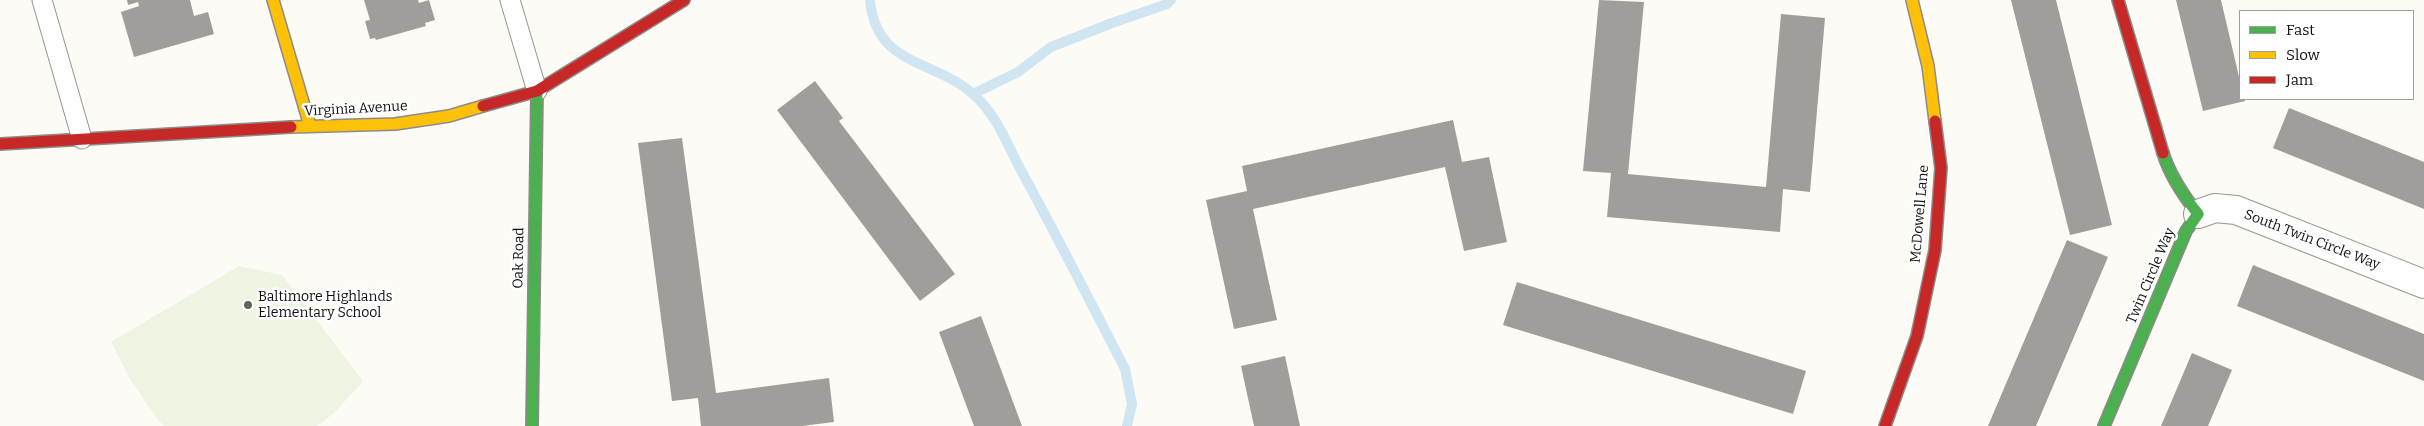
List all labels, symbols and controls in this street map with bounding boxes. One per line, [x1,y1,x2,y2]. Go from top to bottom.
legend [2239,10,2414,100]
text: Fast [2286,21,2315,39]
text: Slow [2286,46,2320,64]
text: Jam [2286,71,2313,89]
street label: Virginia Avenue [304,98,408,120]
street label: McDowell Lane [1907,164,1933,264]
street label: South Twin Circle Way [2242,206,2382,274]
street label: Twin Circle Way [2123,225,2179,327]
street label: Oak Road [510,227,528,289]
place label: Baltimore Highlands Elementary School [258,289,392,322]
marker: Baltimore Highlands Elementary School [242,299,254,311]

